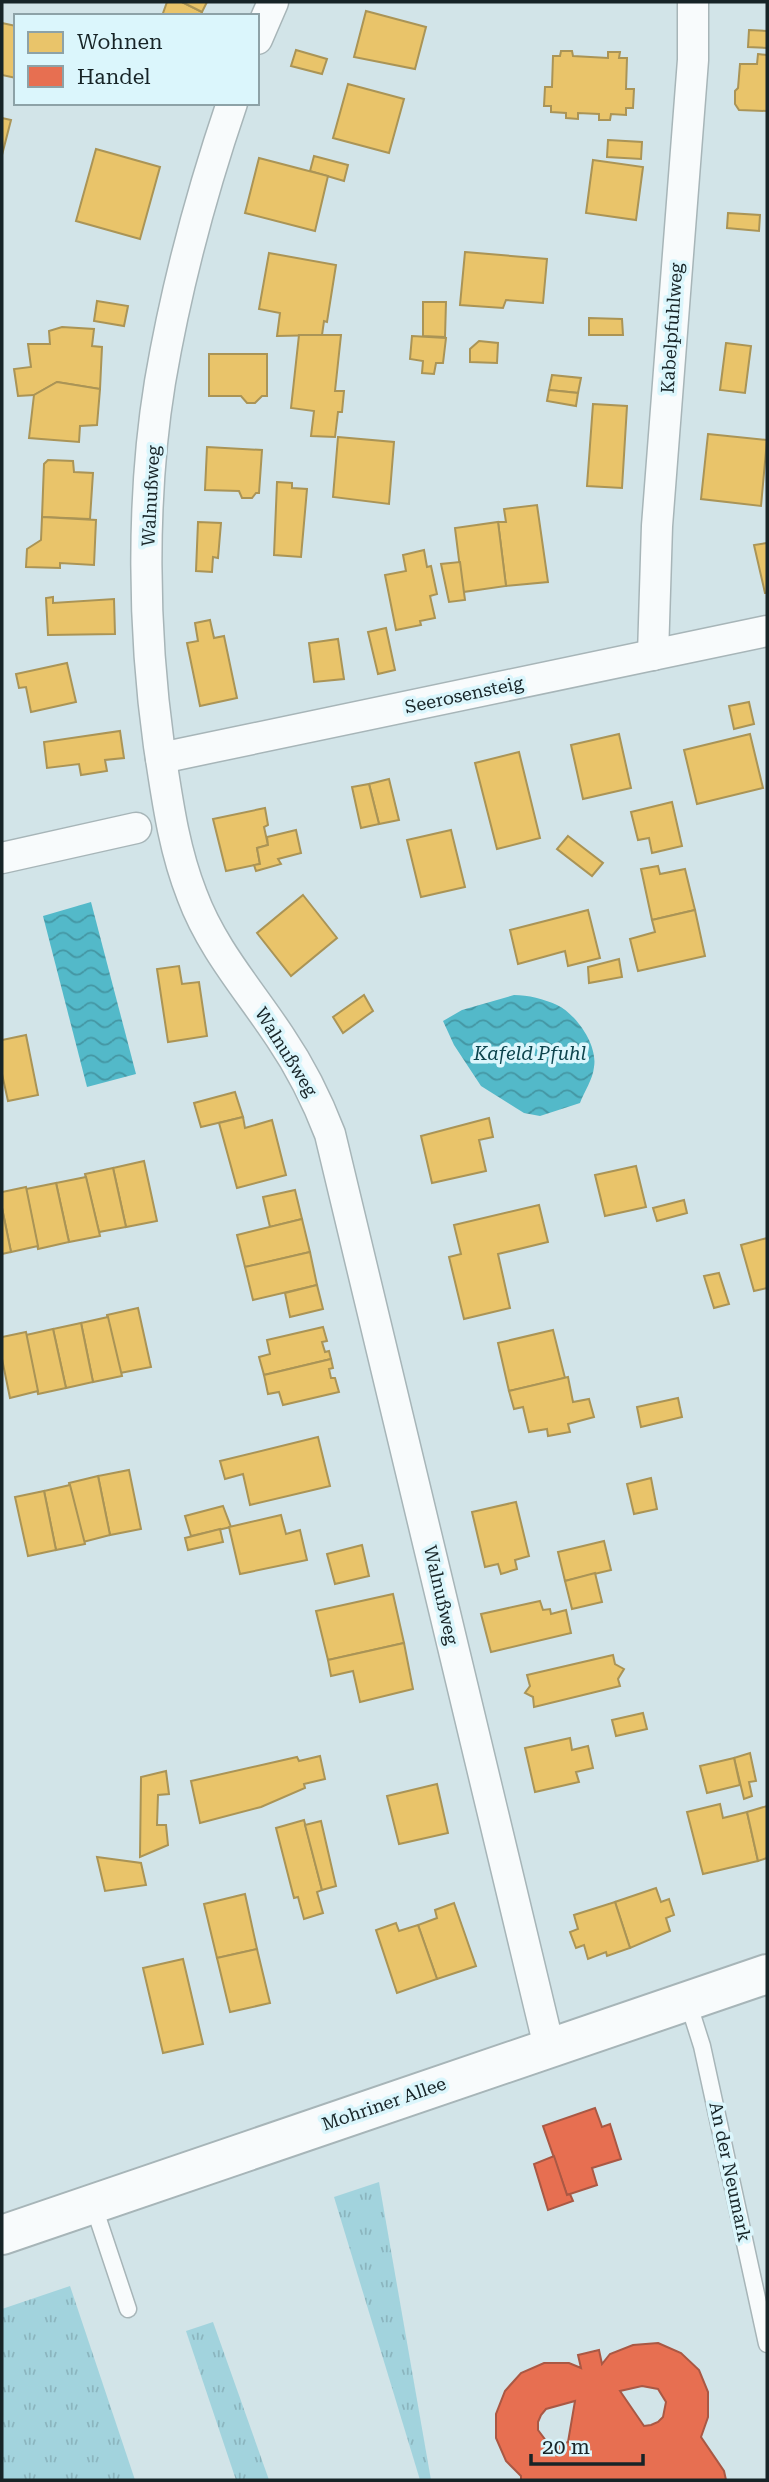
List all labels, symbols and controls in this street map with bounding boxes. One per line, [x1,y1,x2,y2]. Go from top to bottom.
legend [14,14,259,105]
text: Wohnen [77,30,163,54]
text: Handel [77,65,151,89]
street label: Kabelpfuhlweg [656,261,687,394]
street label: Walnußweg [137,444,164,547]
street label: Seerosensteig [403,672,526,717]
street label: Walnußweg [251,1003,323,1101]
water label: Kafeld Pfuhl [473,1042,587,1065]
street label: Walnußweg [420,1543,463,1647]
street label: Mohriner Allee [319,2072,449,2135]
street label: An der Neumark [705,2100,756,2244]
scale bar [531,2422,643,2466]
text: 20 m [542,2435,590,2459]

